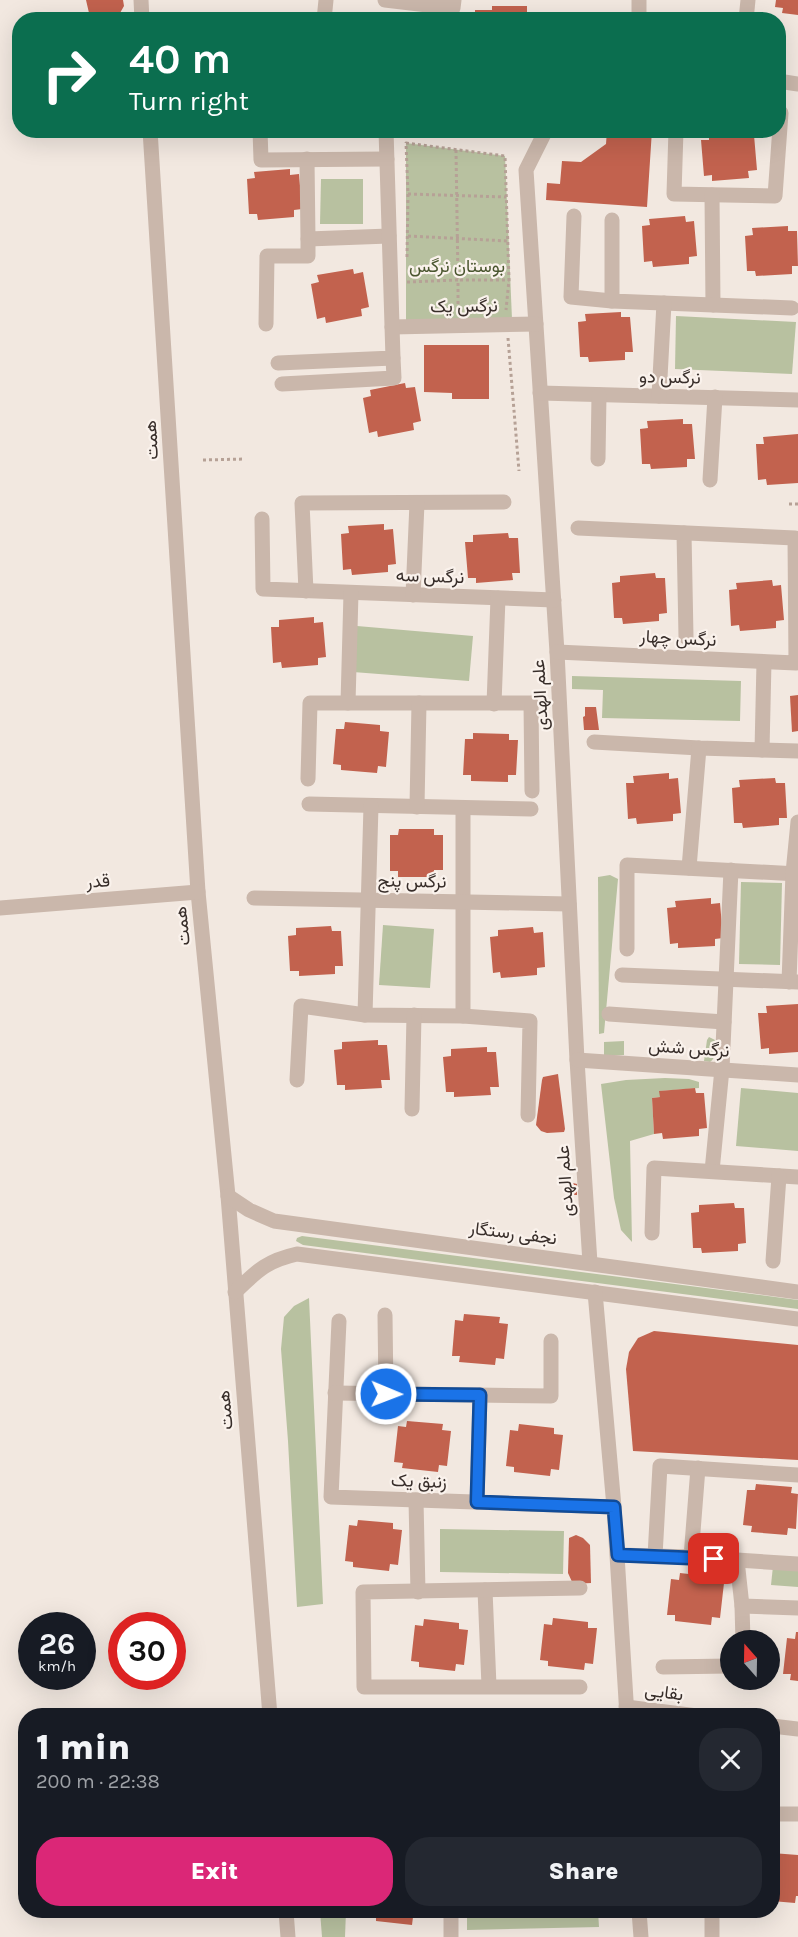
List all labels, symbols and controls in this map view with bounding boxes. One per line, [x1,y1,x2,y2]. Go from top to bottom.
text: 40 m [129,34,231,84]
icon: right [30,36,108,114]
text: Turn right [129,85,249,117]
park label: بوستان نرگس [409,255,505,277]
street label: نرگس یک [430,294,498,318]
street label: نرگس دو [639,365,701,389]
street label: همت [139,420,163,460]
street label: نرگس سه [395,564,465,588]
street label: نرگس چهار [638,625,717,652]
street label: علم الهدی [527,659,554,731]
street label: قدر [84,869,111,893]
street label: نرگس پنج [377,869,447,894]
street label: همت [169,905,195,947]
street label: نرگس شش [648,1034,730,1062]
street label: علم الهدی [552,1145,579,1217]
street label: نجفی رستگار [467,1217,558,1249]
position arrow [354,1362,418,1426]
street label: همت [212,1389,238,1431]
street label: زنبق یک [391,1469,447,1493]
pin [688,1533,739,1584]
icon: arrive [697,1542,730,1575]
speed limit sign: 30 [108,1612,186,1690]
text: 26 [39,1626,75,1662]
north arrow [720,1630,780,1690]
map controls [720,1630,780,1690]
text: km/h [38,1657,76,1675]
street label: بقایی [643,1679,685,1705]
text: 1 min [36,1726,130,1768]
button: close [699,1728,762,1791]
text: 200 m · 22:38 [36,1770,160,1793]
button: Exit [36,1837,393,1906]
button: Share [405,1837,762,1906]

